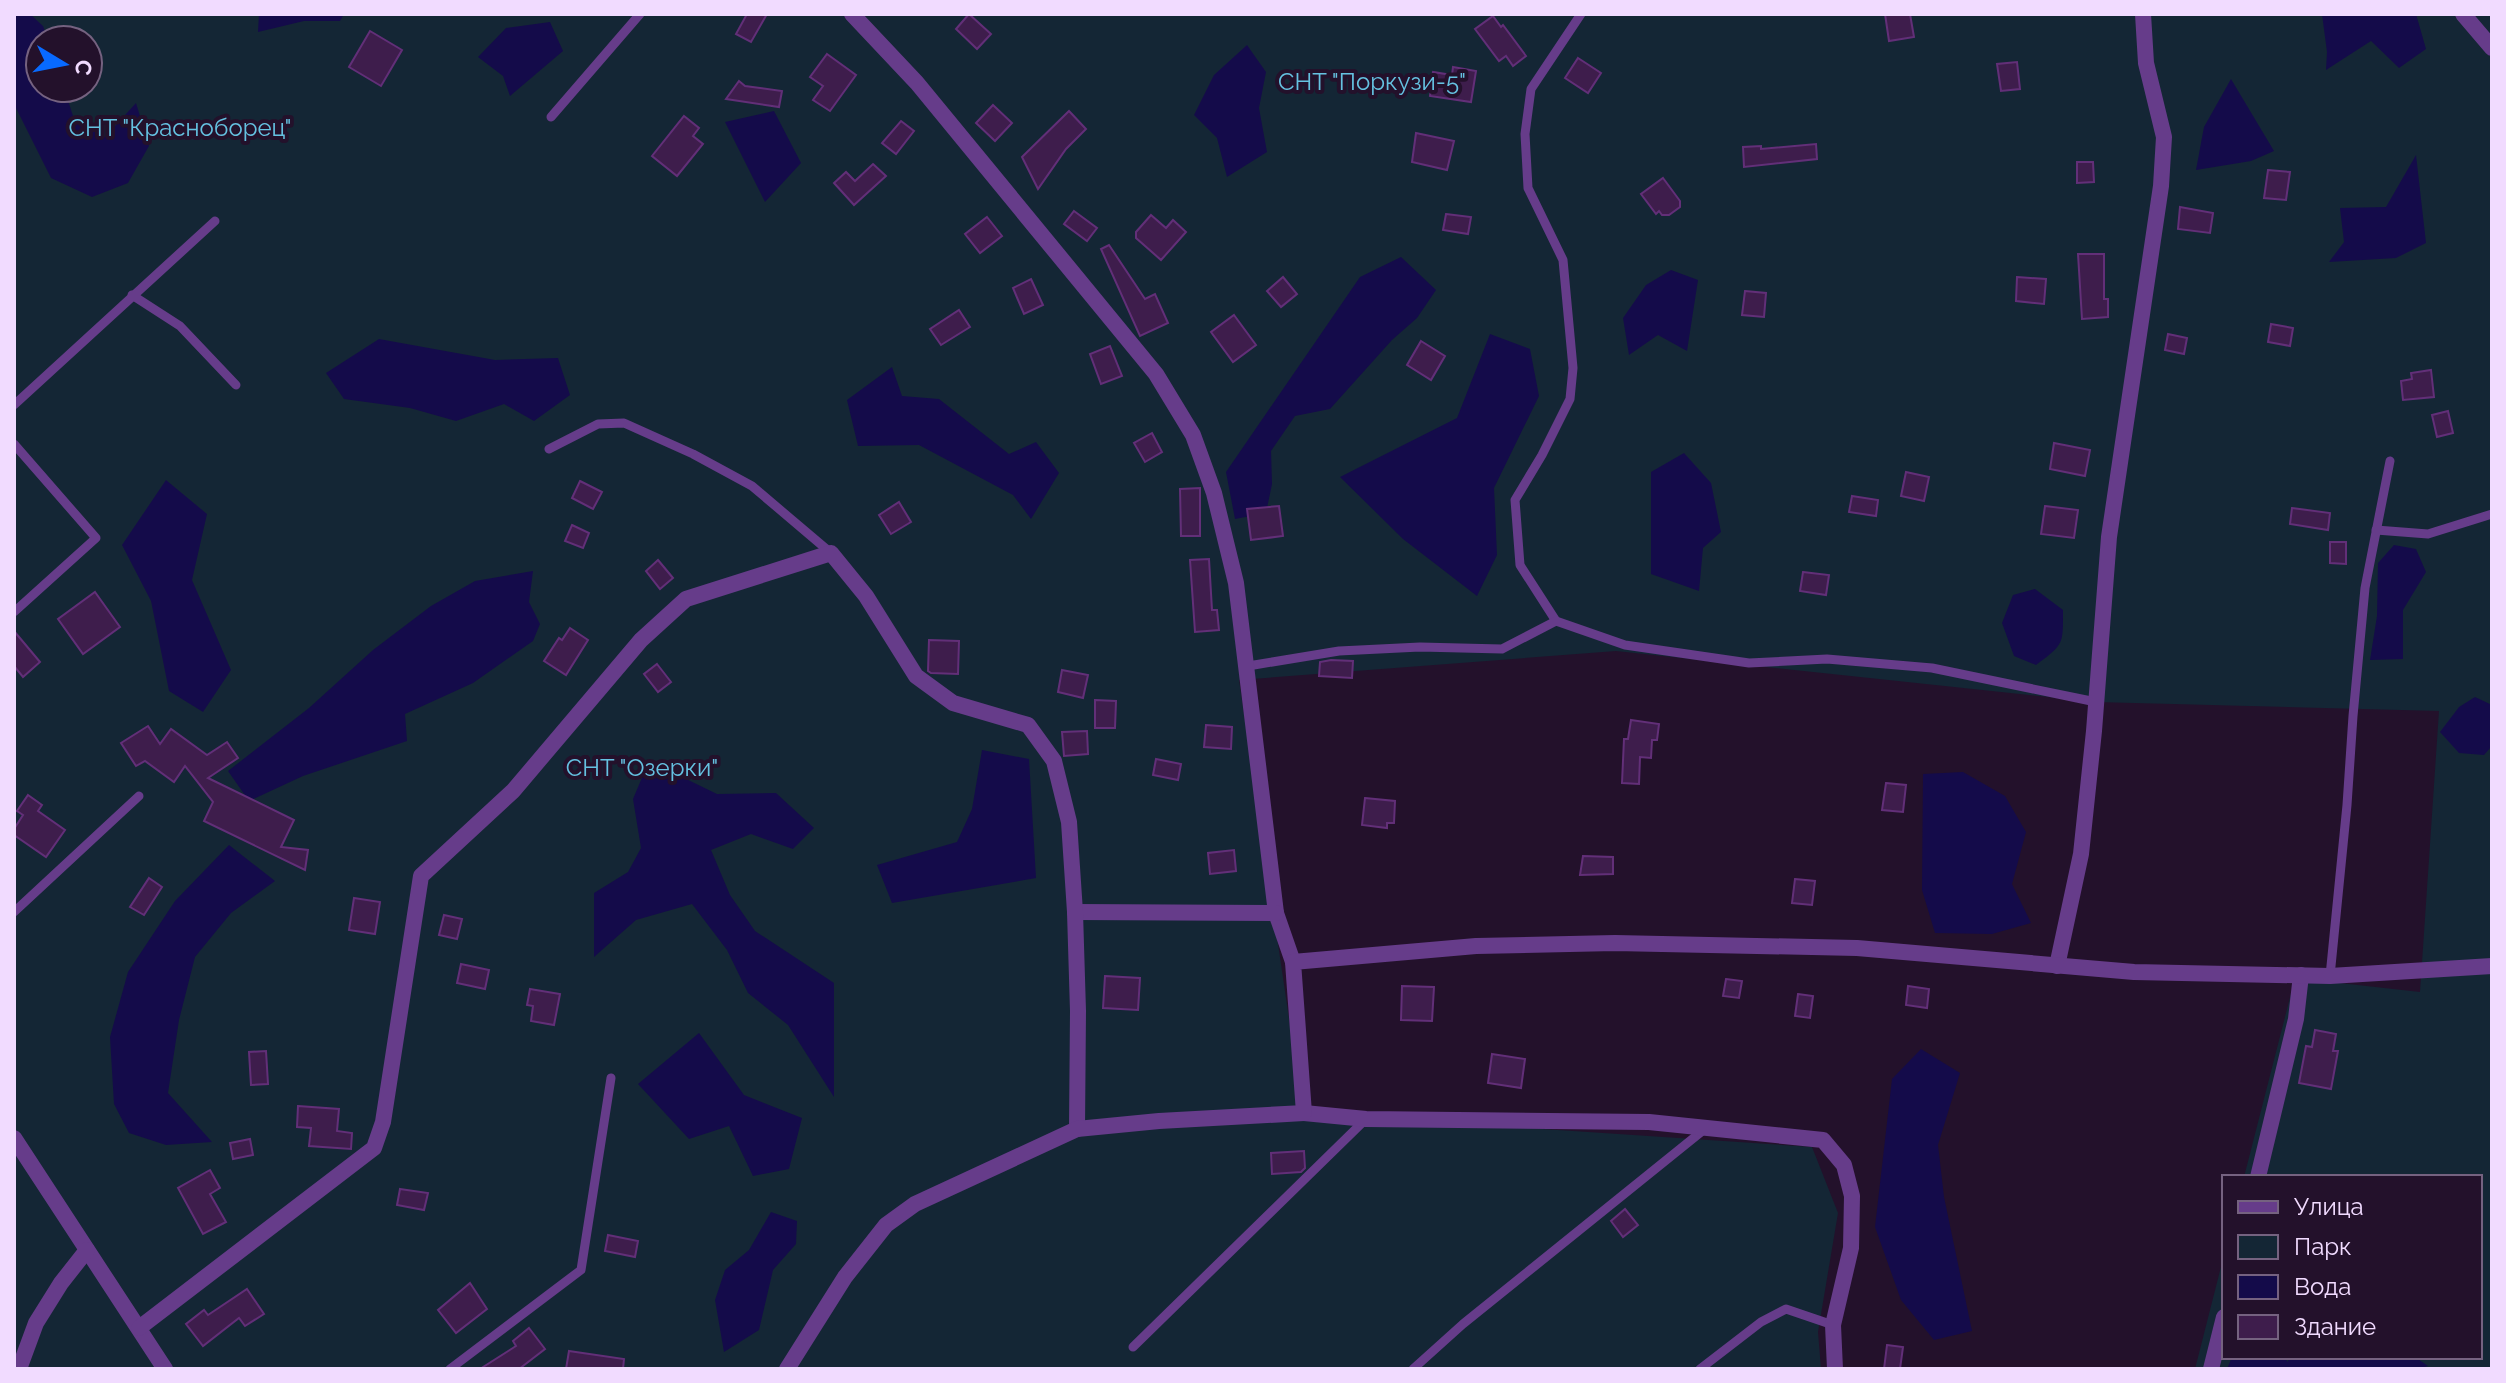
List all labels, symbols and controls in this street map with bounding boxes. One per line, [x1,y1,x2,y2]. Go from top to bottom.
north arrow [24,24,104,104]
text: С [70,58,98,77]
park label: СНТ "Поркузи-5" [1278,67,1466,96]
park label: СНТ "Красноборец" [69,113,291,142]
park label: СНТ "Озерки" [566,753,718,782]
legend [2222,1175,2482,1359]
text: Улица [2294,1192,2364,1221]
text: Парк [2294,1232,2352,1261]
text: Вода [2294,1272,2351,1301]
text: Здание [2294,1312,2376,1341]

